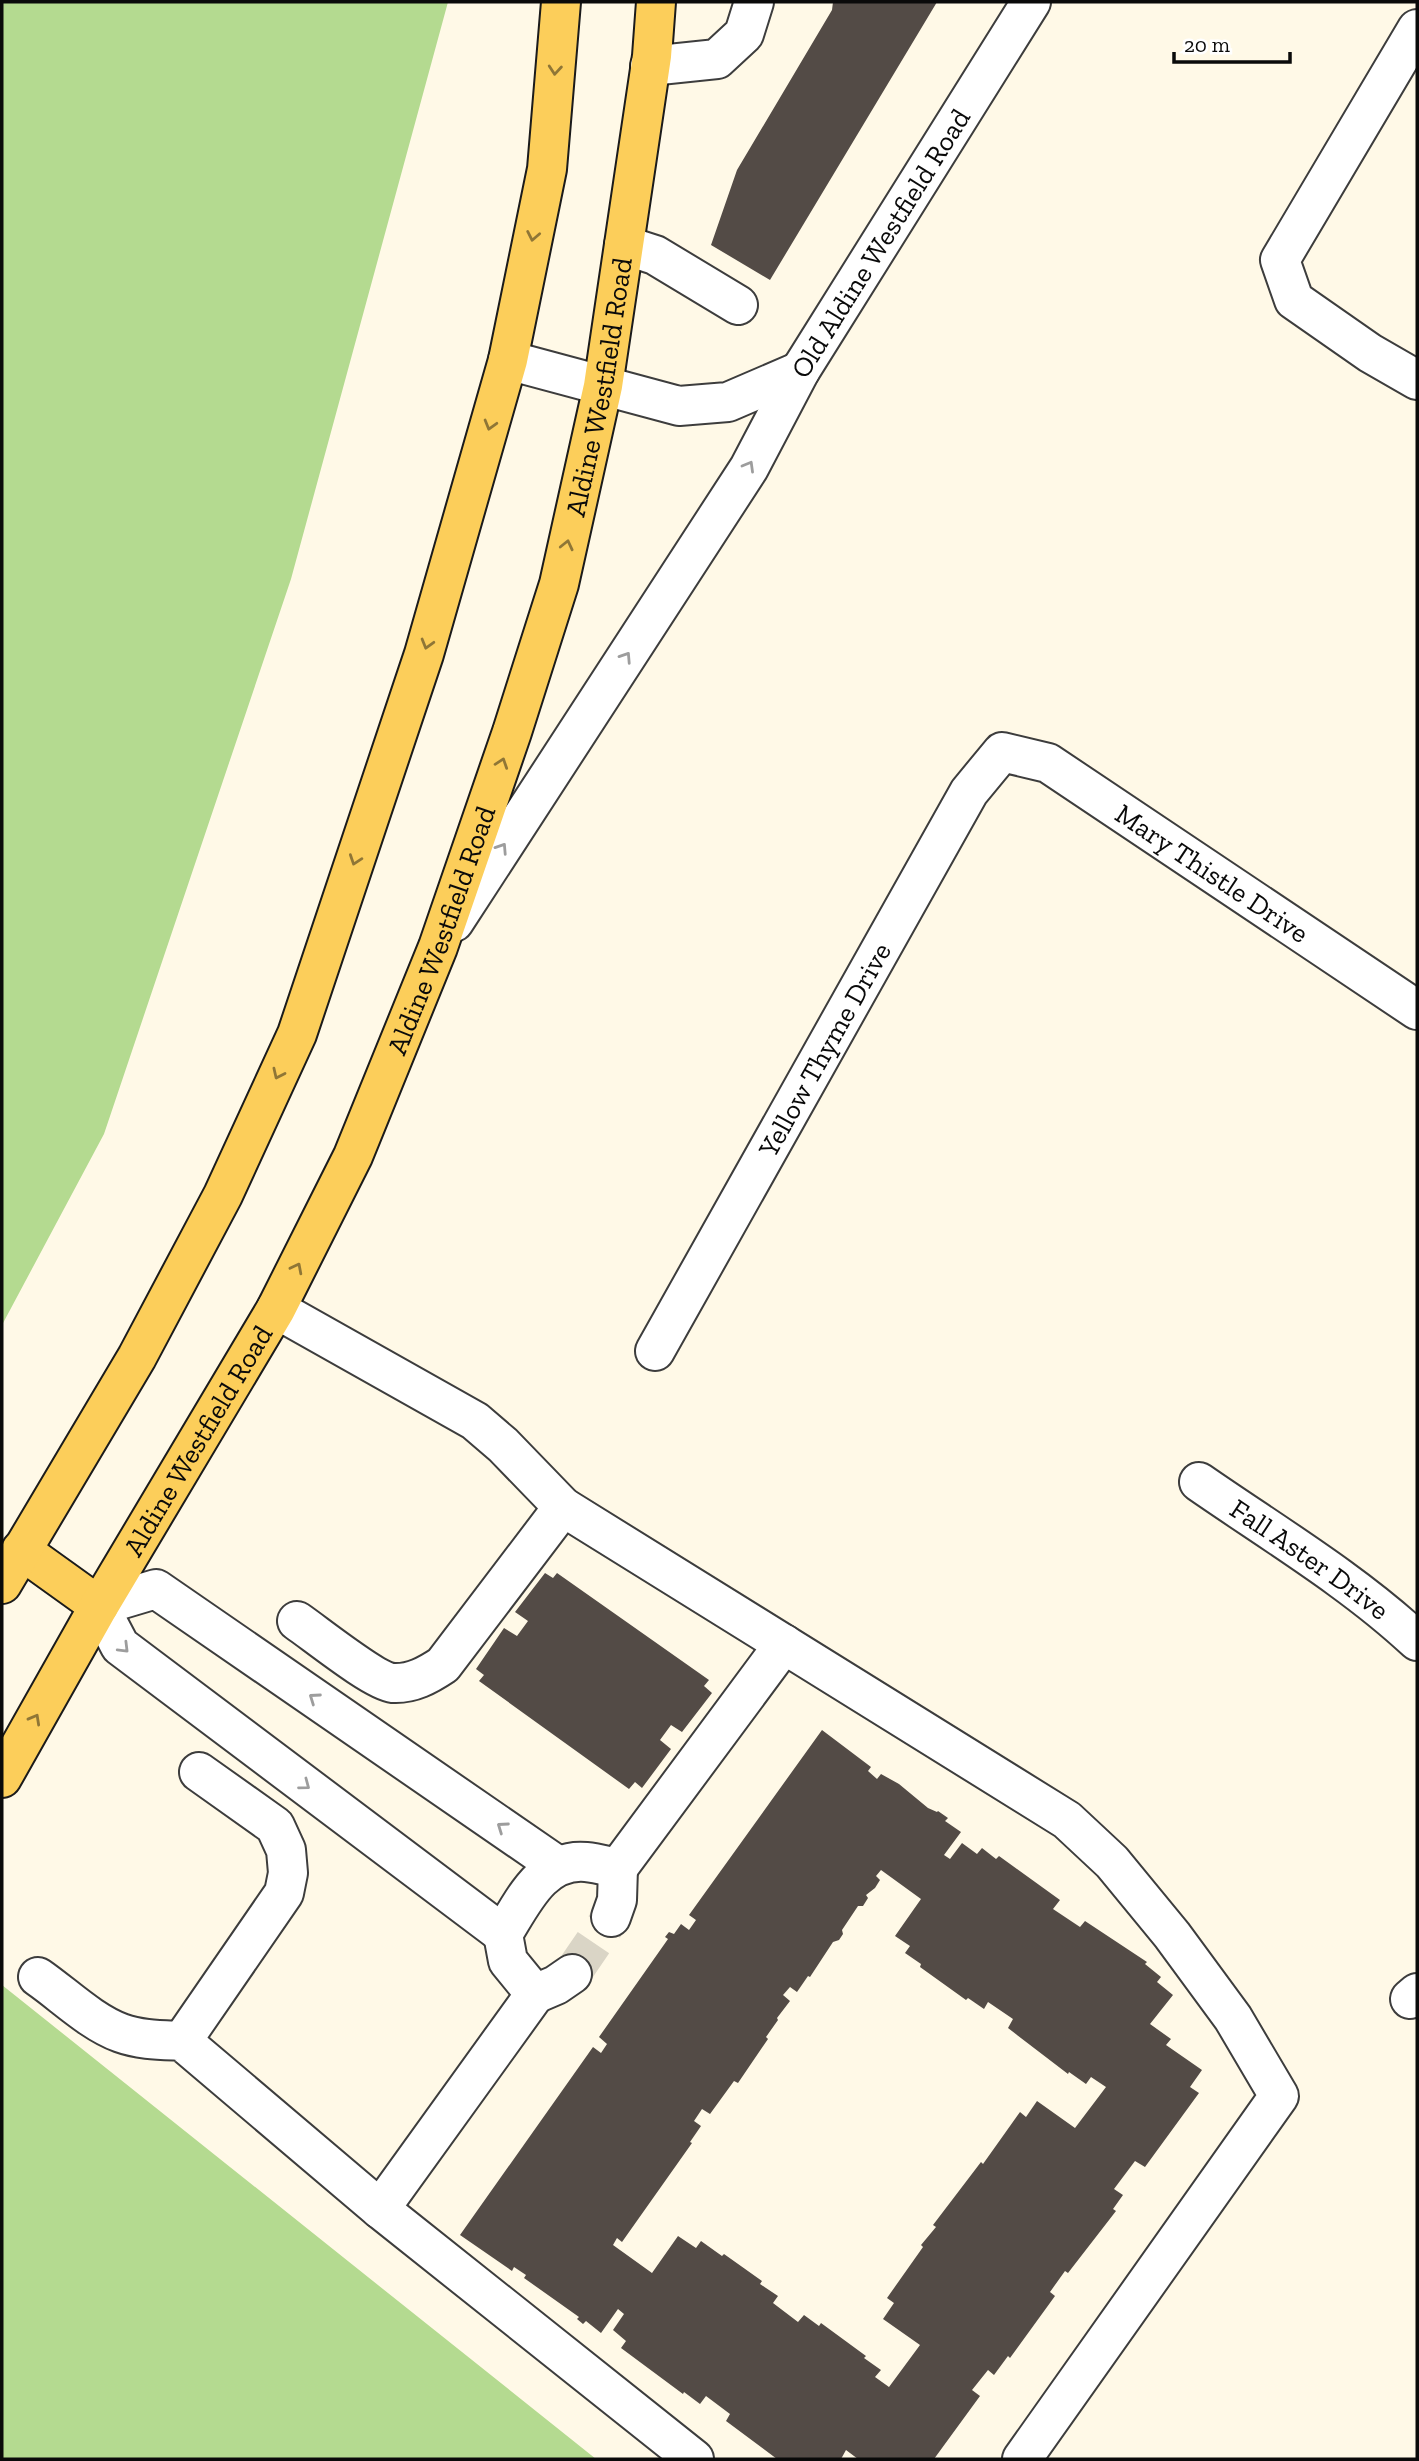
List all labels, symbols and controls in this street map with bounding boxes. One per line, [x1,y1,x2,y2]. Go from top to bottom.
scale bar [1174,21,1290,65]
text: 20 m [1184,32,1230,57]
one-way arrow [548,65,563,76]
street label: Old Aldine Westfield Road [784,102,977,384]
one-way arrow [527,230,542,242]
street label: Aldine Westfield Road [558,255,638,519]
one-way arrow [483,419,498,431]
one-way arrow [741,461,754,474]
one-way arrow [559,539,574,551]
one-way arrow [420,638,435,650]
one-way arrow [617,652,630,665]
one-way arrow [494,757,508,769]
street label: Mary Thistle Drive [1109,796,1315,949]
street label: Aldine Westfield Road [380,801,502,1059]
one-way arrow [493,843,506,856]
one-way arrow [349,853,363,866]
street label: Yellow Thyme Drive [751,937,898,1163]
one-way arrow [272,1067,286,1079]
one-way arrow [289,1263,303,1275]
street label: Aldine Westfield Road [116,1319,279,1562]
street label: Fall Aster Drive [1224,1492,1396,1626]
one-way arrow [116,1639,129,1652]
one-way arrow [309,1693,322,1706]
one-way arrow [27,1714,40,1726]
one-way arrow [297,1777,310,1790]
one-way arrow [497,1823,510,1835]

